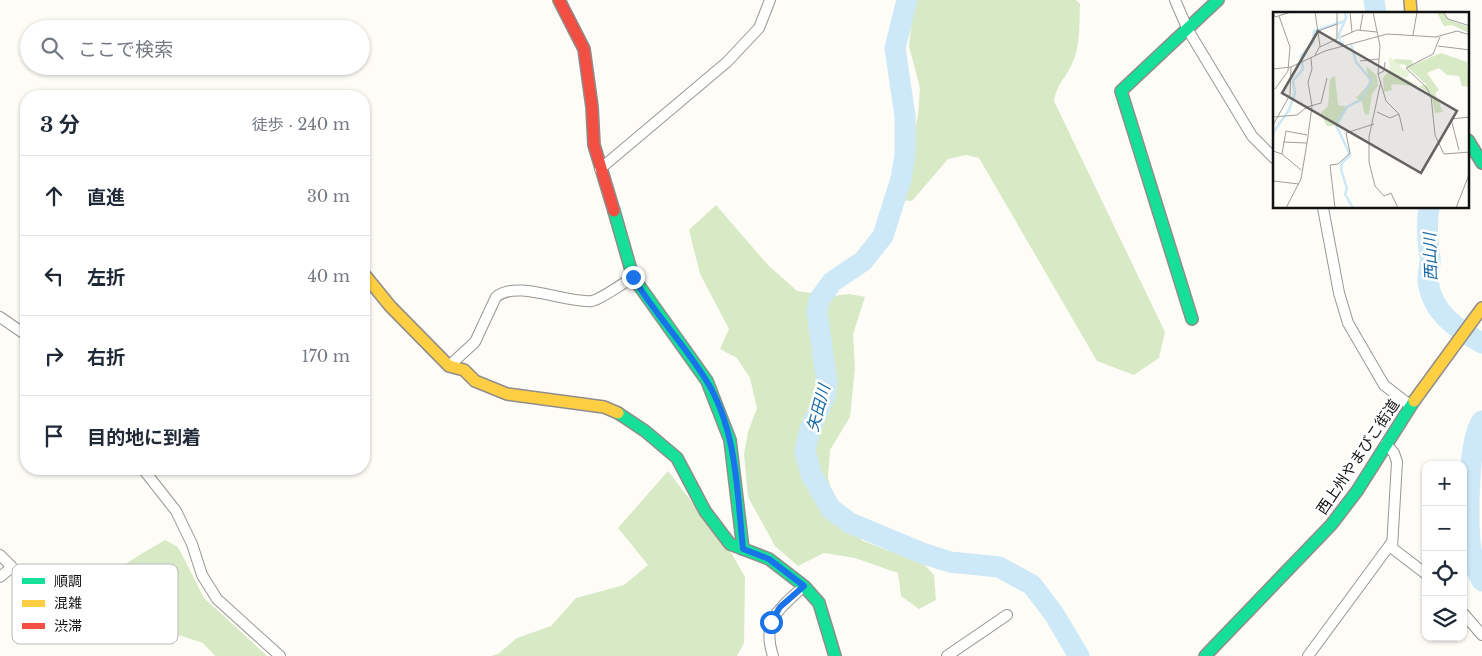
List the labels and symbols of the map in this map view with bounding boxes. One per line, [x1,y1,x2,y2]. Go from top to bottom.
inset map [1273,12,1470,209]
water label: 西山川 [1419,231,1441,281]
route end [622,266,645,289]
water label: 矢田川 [802,380,834,434]
street label: 西上州やまびこ街道 [1312,395,1403,518]
legend [12,564,178,644]
text: 順調 [54,572,82,590]
text: 混雑 [54,594,82,612]
route start [760,611,783,634]
text: 渋滞 [54,617,82,635]

